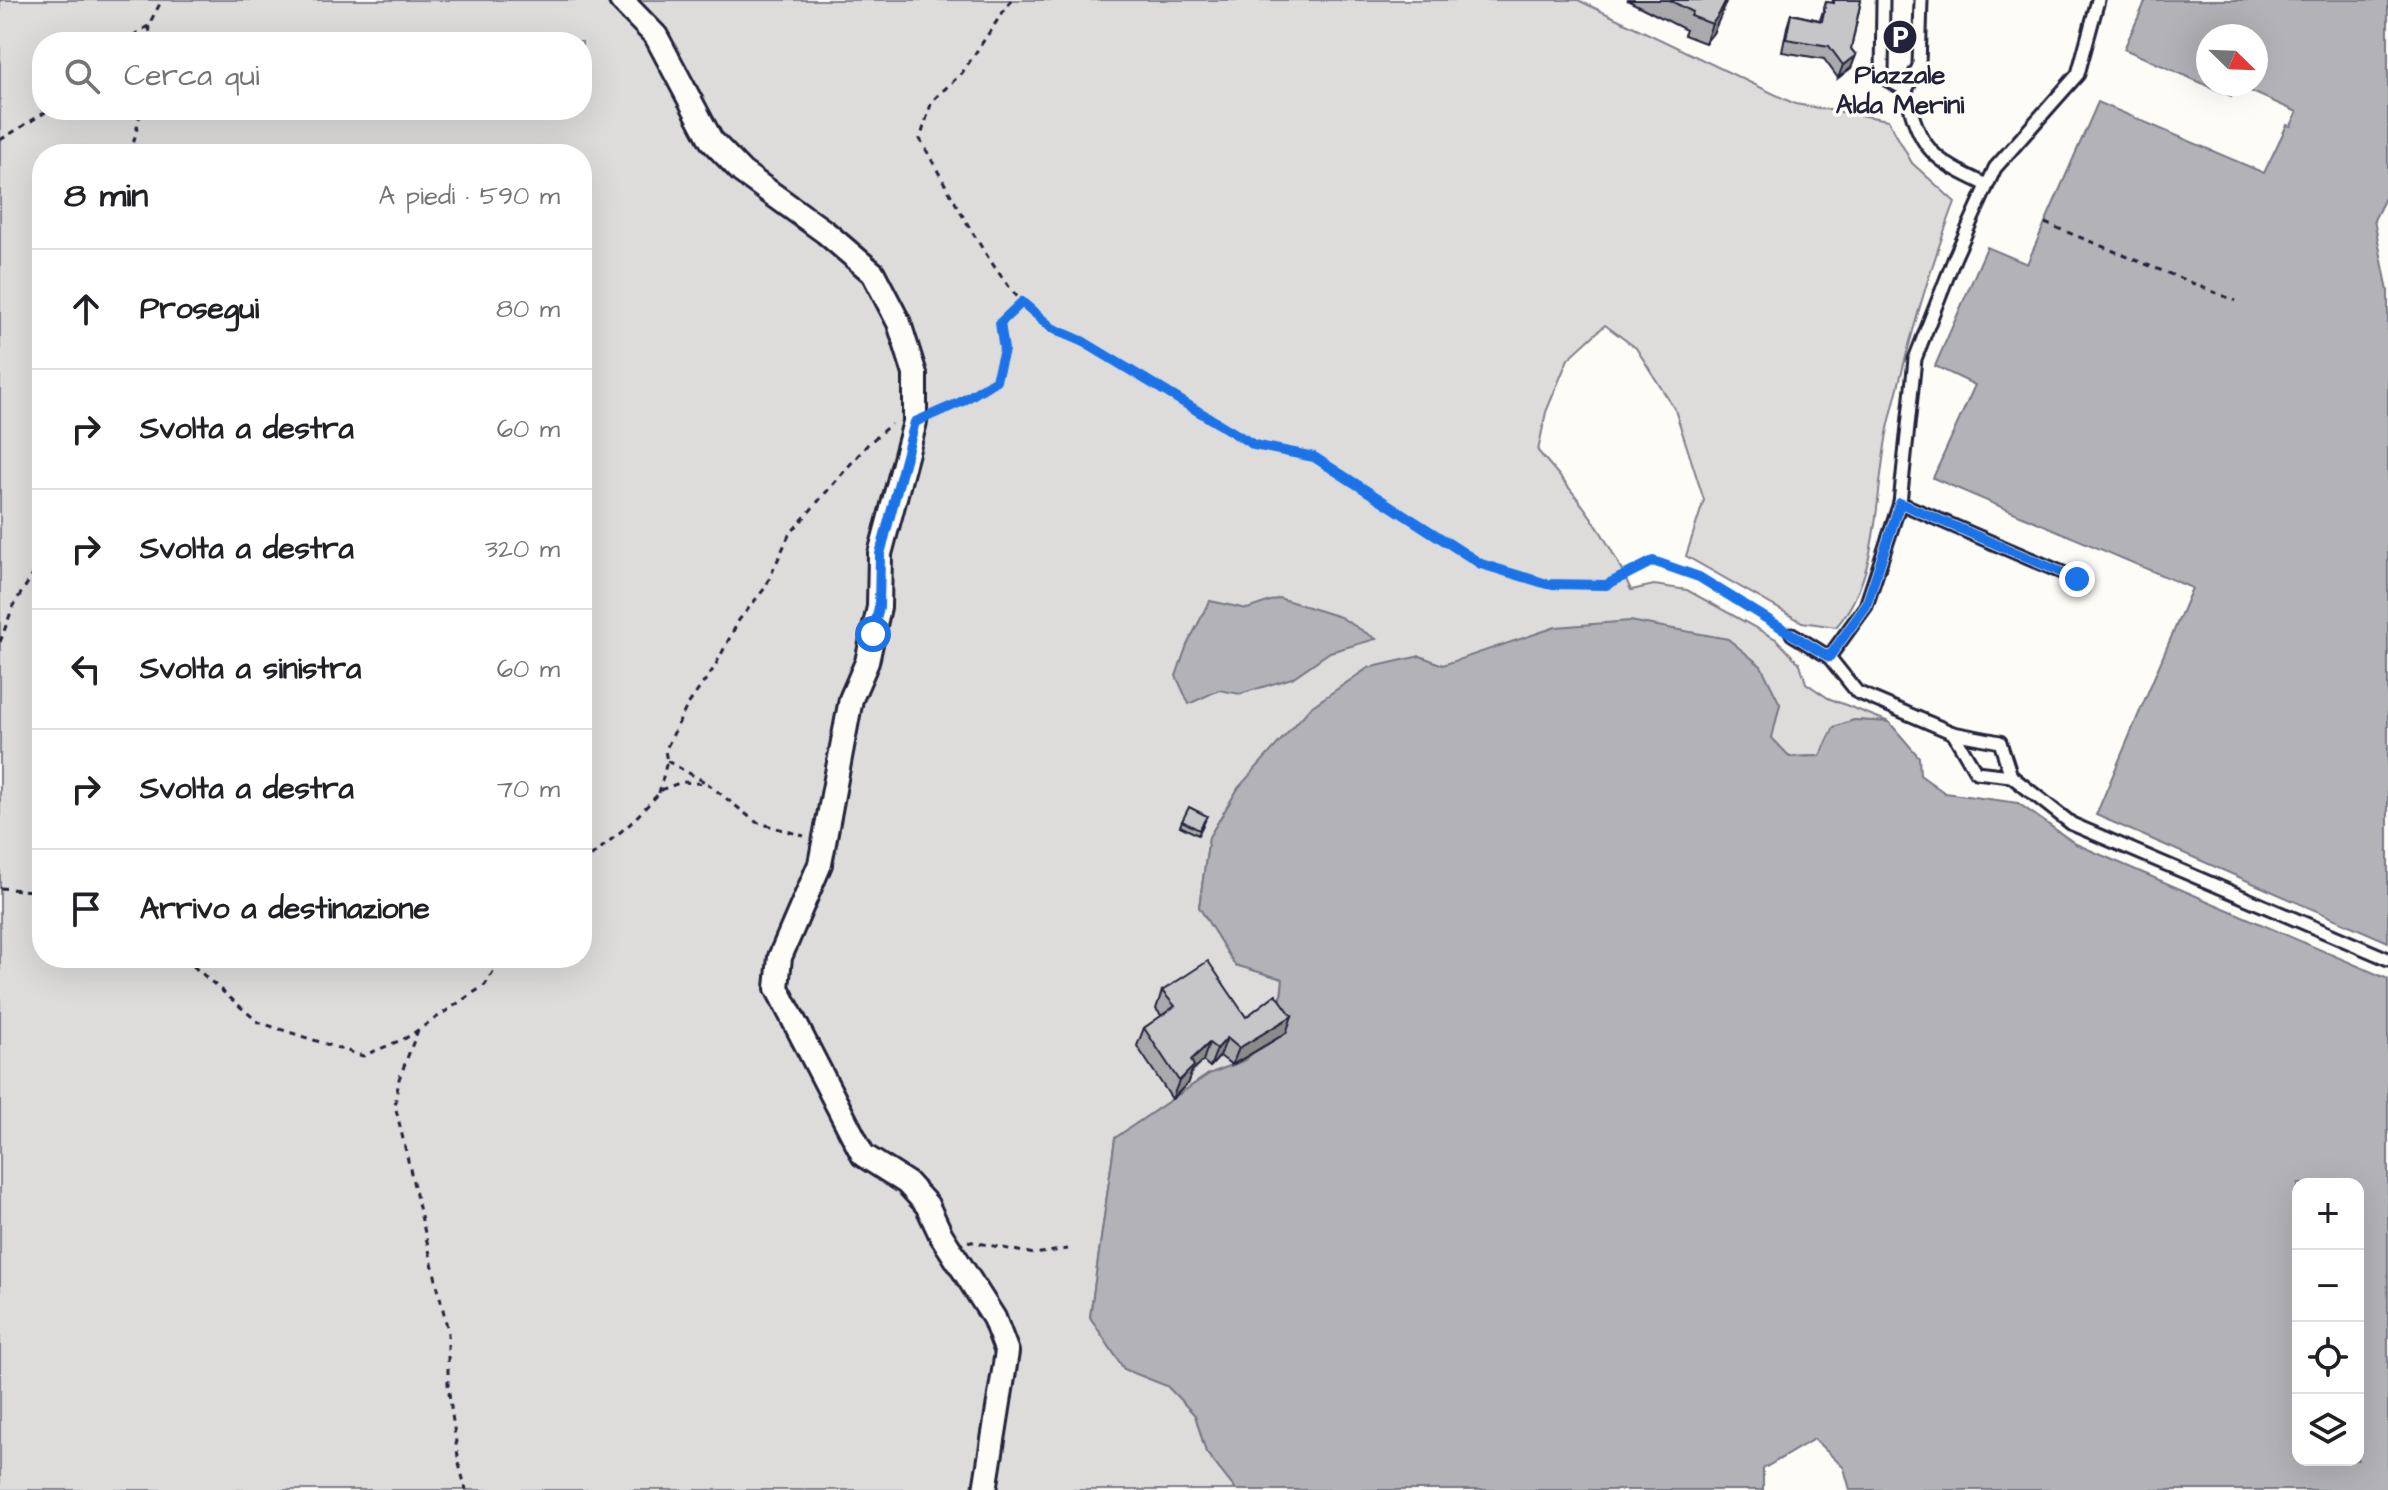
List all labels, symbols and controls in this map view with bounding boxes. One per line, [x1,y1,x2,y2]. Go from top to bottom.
parking icon: Piazzale Alda Merini [1881,18,1919,56]
north arrow [2196,24,2268,96]
search box [32,32,592,120]
icon: search [60,54,104,98]
text: Cerca qui [124,55,259,97]
place label: Piazzale Alda Merini [1836,57,1964,123]
text: 8 min [64,172,148,220]
text: A piedi · 590 m [378,178,560,214]
icon: ahead [64,287,108,331]
text: Prosegui [140,288,259,330]
text: 80 m [496,291,560,327]
icon: right [64,407,108,451]
text: Svolta a destra [140,408,354,450]
text: 60 m [497,411,560,447]
icon: right [64,527,108,571]
text: Svolta a destra [140,528,354,570]
text: 320 m [485,531,560,567]
route end [2059,561,2095,597]
route start [855,616,891,652]
icon: left [64,647,108,691]
text: Svolta a sinistra [140,648,361,690]
text: 60 m [497,651,560,687]
icon: right [64,767,108,811]
text: Svolta a destra [140,768,354,810]
text: 70 m [497,771,560,807]
icon: arrive [64,887,108,931]
text: Arrivo a destinazione [140,888,430,930]
map controls [2292,1178,2364,1466]
button: + [2292,1178,2364,1250]
button: − [2292,1250,2364,1322]
button: locate [2292,1322,2364,1394]
button: layers [2292,1394,2364,1466]

